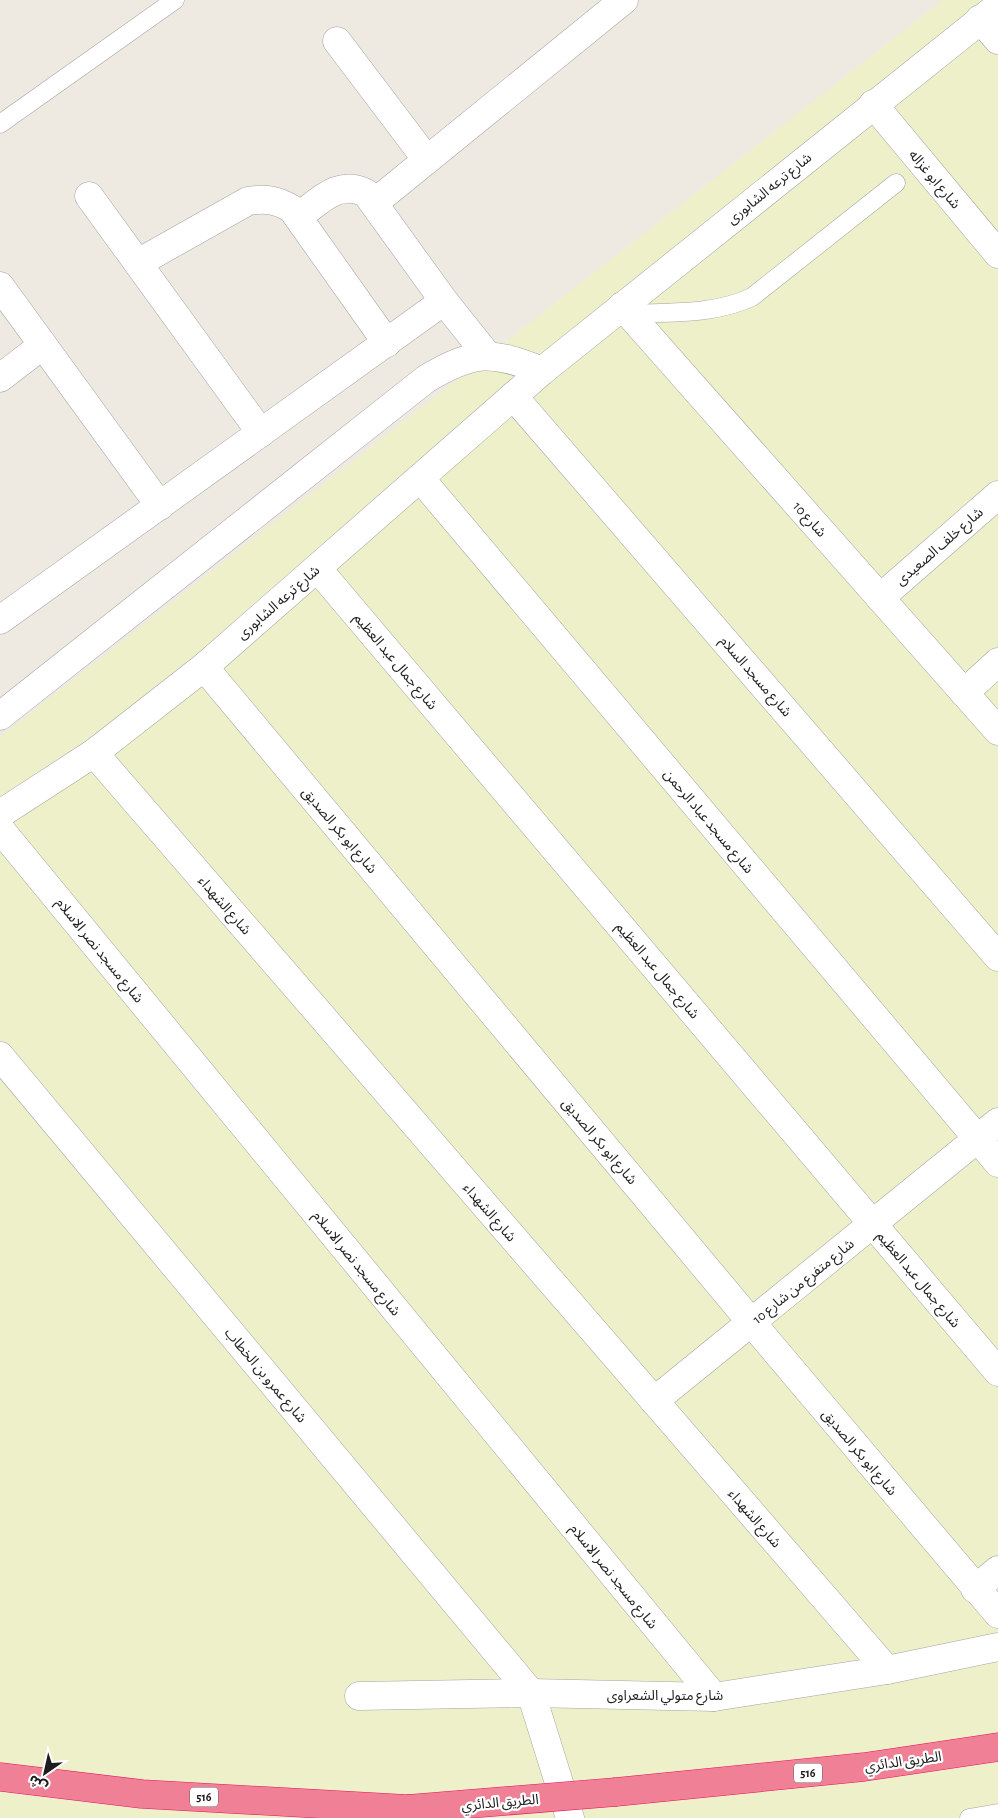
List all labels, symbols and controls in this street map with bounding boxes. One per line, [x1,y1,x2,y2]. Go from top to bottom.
street label: شارع ابو غزاله [904,148,963,214]
street label: شارع ترعه الشابورى [725,151,816,229]
street label: شارع 10 [788,499,828,542]
street label: شارع خلف الصعيدى [893,505,988,591]
street label: شارع ترعه الشابورى [235,563,325,644]
street label: شارع جمال عبد العظيم [349,611,439,714]
street label: شارع مسجد السلام [714,634,794,722]
street label: شارع مسجد عباد الرحمن [658,767,756,878]
street label: شارع ابو بكر الصديق [297,785,379,878]
street label: شارع الشهداء [193,874,253,939]
street label: شارع مسجد نصر الاسلام [51,896,146,1007]
street label: شارع جمال عبد العظيم [611,920,701,1023]
street label: شارع ابو بكر الصديق [557,1096,639,1189]
street label: شارع الشهداء [458,1181,518,1246]
street label: شارع مسجد نصر الاسلام [308,1209,403,1320]
street label: شارع جمال عبد العظيم [872,1229,962,1332]
street label: شارع متفرع من شارع 10 [750,1237,859,1329]
street label: شارع عمرو بن الخطاب [219,1326,309,1428]
street label: شارع ابو بكر الصديق [817,1407,899,1500]
street label: شارع الشهداء [723,1487,783,1552]
street label: شارع مسجد نصر الاسلام [565,1522,660,1633]
street label: شارع متولي الشعراوى [607,1689,723,1706]
north arrow [20,1748,70,1798]
street label: الطريق الدائري [864,1750,943,1778]
road number: 516 [794,1764,822,1782]
text: ش [26,1772,50,1794]
road number: 516 [190,1788,218,1806]
street label: الطريق الدائري [461,1793,540,1817]

